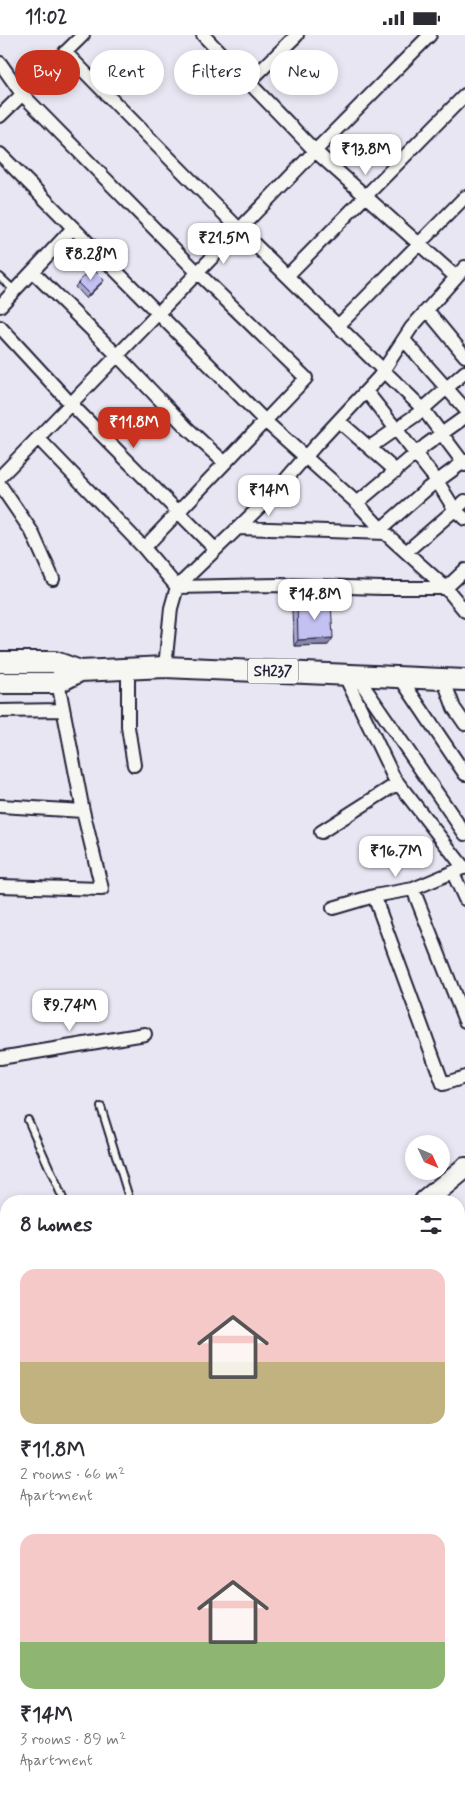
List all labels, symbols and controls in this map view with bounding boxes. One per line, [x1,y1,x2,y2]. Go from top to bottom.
text: 11:02 [25,5,67,30]
chip: Buy [15,50,80,95]
chip: Rent [90,50,164,95]
chip: Filters [174,50,260,95]
chip: New [270,50,338,95]
pin: ₹13.8M [325,133,407,176]
text: ₹13.8M [341,139,391,160]
pin: ₹21.5M [183,223,265,265]
text: ₹21.5M [199,228,249,249]
pin: ₹8.28M [50,239,132,281]
text: ₹8.28M [65,244,117,265]
pin: ₹11.8M [93,407,175,449]
text: ₹11.8M [109,412,159,433]
pin: ₹14M [239,475,299,517]
text: ₹14M [249,480,289,501]
pin: ₹14.8M [274,579,356,621]
text: ₹14.8M [289,584,341,605]
road number: SH237 [248,659,298,683]
pin: ₹16.7M [355,835,437,878]
text: ₹16.7M [370,841,422,862]
pin: ₹9.74M [29,989,111,1032]
text: ₹9.74M [43,995,97,1016]
north arrow [405,1135,450,1180]
map controls [405,1135,450,1180]
text: 8 homes [20,1211,92,1239]
icon: filters [417,1211,445,1239]
icon: home [188,1302,278,1392]
text: ₹11.8M [20,1436,85,1464]
text: 2 rooms · 66 m² [20,1464,125,1485]
text: Apartment [20,1485,93,1506]
icon: home [188,1567,278,1657]
text: ₹14M [20,1701,73,1729]
text: 3 rooms · 89 m² [20,1729,126,1750]
text: Apartment [20,1750,93,1771]

